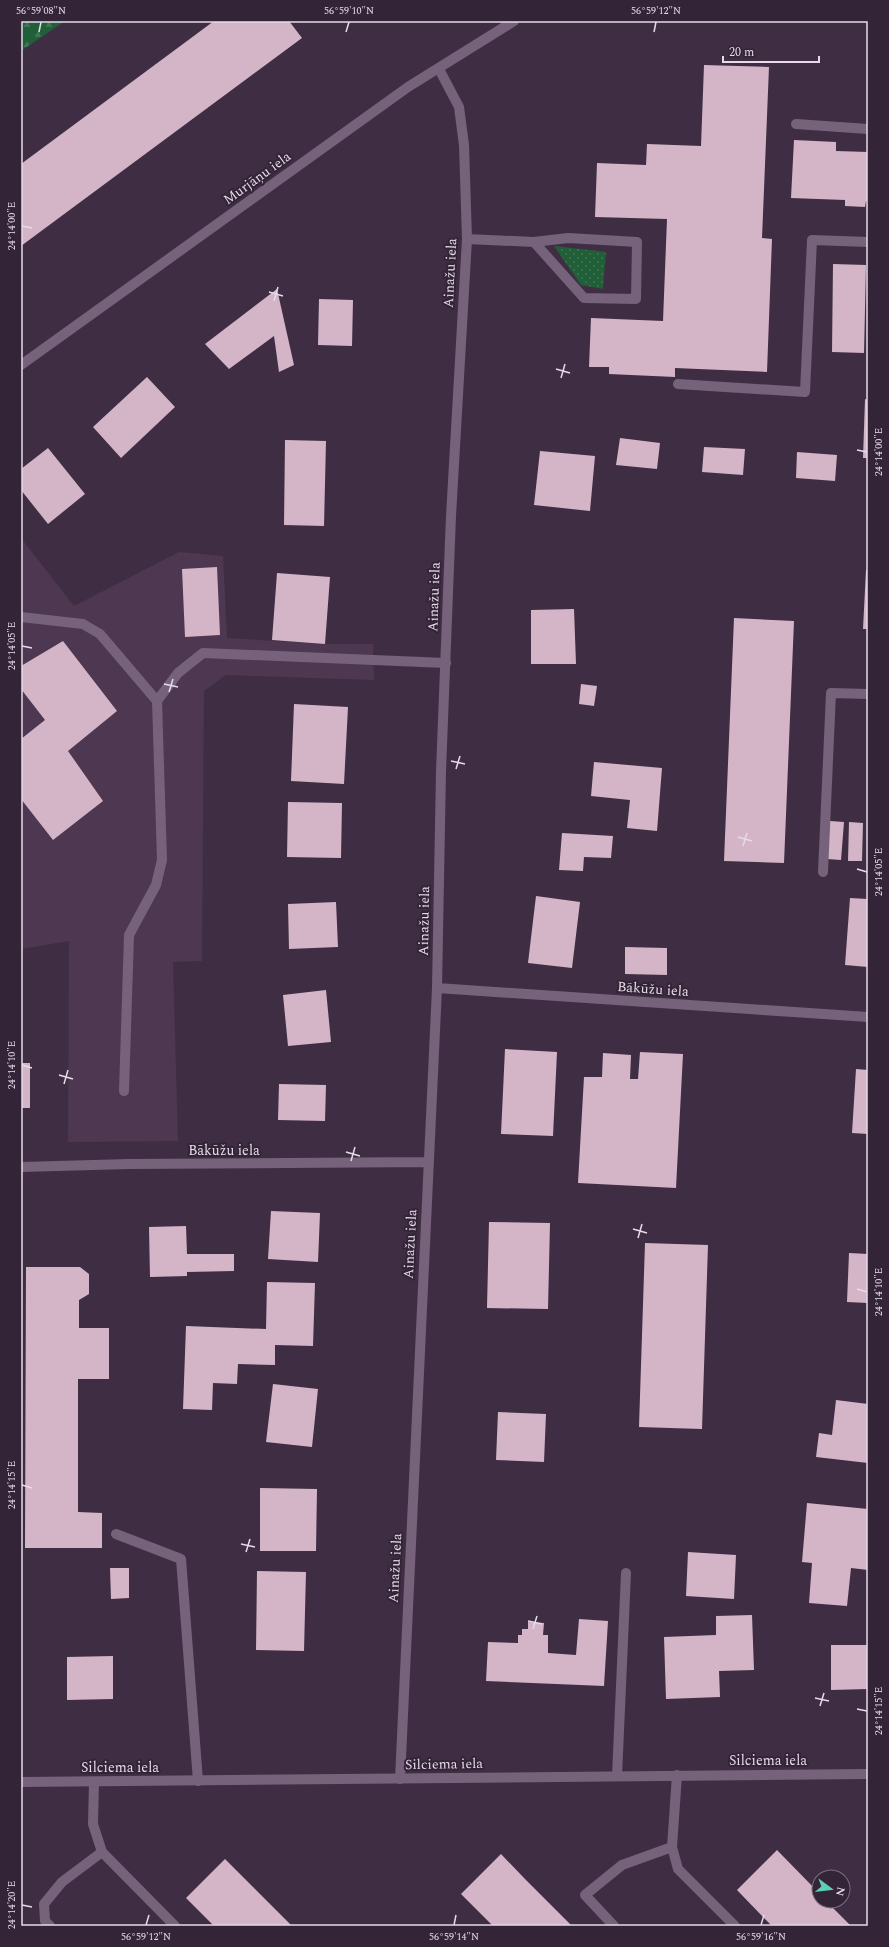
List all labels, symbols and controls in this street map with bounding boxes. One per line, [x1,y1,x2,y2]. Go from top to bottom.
text: 56°59'08"N [16,3,66,19]
text: 56°59'10"N [324,3,374,19]
text: 56°59'12"N [631,3,681,19]
scale bar [723,38,819,64]
text: 20 m [729,43,754,62]
street label: Murjāņu iela [219,146,296,210]
text: 24°14'00"E [4,202,20,250]
street label: Ainažu iela [438,237,462,308]
text: 24°14'00"E [871,428,887,476]
street label: Ainažu iela [422,562,446,632]
text: 24°14'05"E [4,622,20,670]
text: 24°14'05"E [871,848,887,896]
street label: Ainažu iela [413,886,435,956]
street label: Bākūžu iela [616,976,690,1002]
text: 24°14'10"E [4,1041,20,1089]
street label: Bākūžu iela [188,1140,260,1161]
street label: Ainažu iela [398,1208,422,1279]
text: 24°14'10"E [871,1268,887,1316]
text: 24°14'15"E [4,1461,20,1509]
street label: Ainažu iela [383,1532,407,1603]
text: 24°14'15"E [871,1687,887,1735]
street label: Silciema iela [729,1750,807,1771]
street label: Silciema iela [405,1753,483,1775]
street label: Silciema iela [81,1757,159,1778]
north arrow [811,1869,851,1909]
text: 24°14'20"E [4,1881,20,1929]
text: N [831,1885,850,1898]
text: 56°59'12"N [121,1929,171,1945]
text: 56°59'14"N [429,1929,479,1945]
text: 56°59'16"N [736,1929,786,1945]

